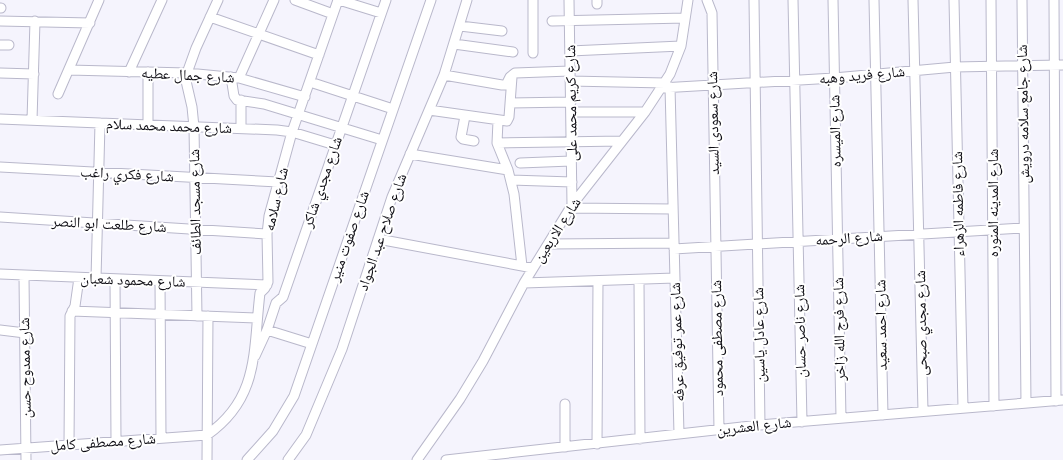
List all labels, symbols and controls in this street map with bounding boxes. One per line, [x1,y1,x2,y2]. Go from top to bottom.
street label: شارع كريم محمد على [561,44,582,161]
street label: شارع جامع سلامه درويش [1013,44,1034,184]
street label: شارع فريد وهبه [818,62,906,89]
street label: شارع جمال عطيه [141,64,235,87]
street label: شارع سعودى السيد [703,71,724,175]
street label: شارع الميسره [825,94,846,168]
street label: شارع محمد محمد سلام [106,115,233,138]
street label: شارع مجدي شاكر [298,134,349,232]
street label: شارع مسجد الطائف [185,149,206,255]
street label: شارع المدينه المنوره [984,149,1003,257]
street label: شارع فاطمه الزهراء [948,151,969,257]
street label: شارع فكري راغب [80,163,174,188]
street label: شارع سلامه [260,165,293,233]
street label: شارع صلاح عبد الجواد [354,171,411,293]
street label: شارع صفوت منير [325,188,374,285]
street label: شارع الاربعين [529,194,586,266]
street label: شارع طلعت ابو النصر [50,212,167,237]
street label: شارع الرحمه [815,227,884,250]
street label: شارع محمود شعبان [80,269,186,292]
street label: شارع مجدي صبحى [911,270,934,376]
street label: شارع فرج الله زاخر [829,277,850,382]
street label: شارع احمد سعيد [871,279,892,371]
street label: شارع مصطفى محمود [707,280,728,396]
street label: شارع عمر توفيق عرفه [666,282,689,402]
street label: شارع ناصر حسان [790,284,811,378]
street label: شارع عادل ياسين [749,287,770,383]
street label: شارع ممدوح حسن [15,317,36,419]
street label: شارع العشرين [716,413,793,440]
street label: شارع مصطفى كامل [50,429,157,456]

